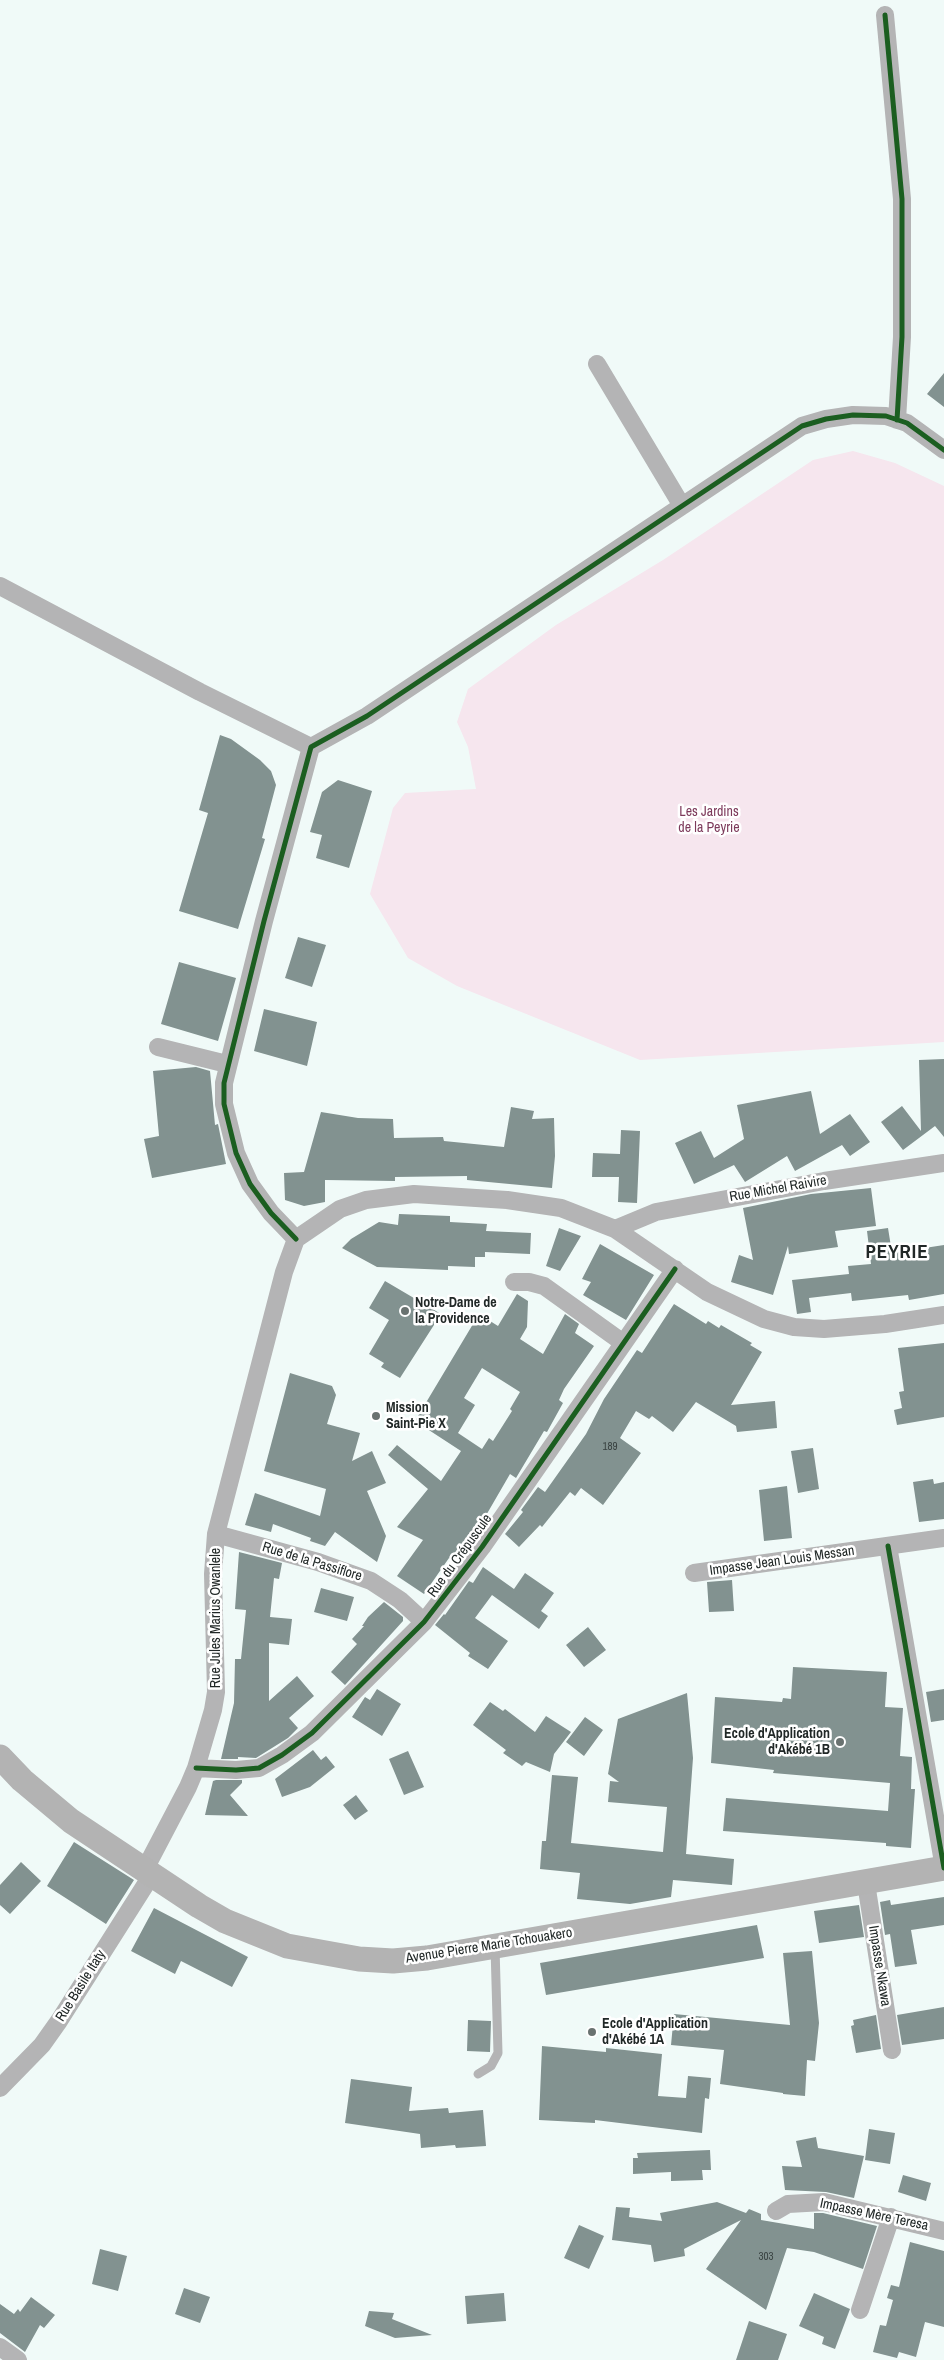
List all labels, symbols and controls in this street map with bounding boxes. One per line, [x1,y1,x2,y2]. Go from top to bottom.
park label: Les Jardins de la Peyrie [678,804,740,836]
street label: Rue Michel Raivire [728,1172,828,1206]
district label: PEYRIE [865,1242,929,1264]
place label: Notre-Dame de la Providence [415,1295,497,1328]
marker: Notre-Dame de la Providence [399,1305,411,1317]
place label: Mission Saint-Pie X [386,1400,446,1432]
marker: Mission Saint-Pie X [370,1410,382,1422]
house number: 189 [602,1440,618,1454]
street label: Rue du Crépuscule [424,1511,496,1601]
street label: Rue de la Passiflore [260,1539,364,1585]
street label: Impasse Jean Louis Messan [708,1543,856,1579]
street label: Rue Jules Marius Owanlele [208,1548,224,1688]
place label: Ecole d'Application d'Akébé 1B [724,1726,830,1758]
marker: Ecole d'Application d'Akébé 1B [834,1736,846,1748]
street label: Impasse Nkawa [864,1924,894,2008]
street label: Avenue Pierre Marie Tchouakero [405,1925,573,1967]
street label: Rue Basile Itaty [52,1947,110,2025]
place label: Ecole d'Application d'Akébé 1A [602,2016,708,2048]
marker: Ecole d'Application d'Akébé 1A [586,2026,598,2038]
street label: Impasse Mère Teresa [818,2195,930,2235]
house number: 303 [758,2250,774,2264]

